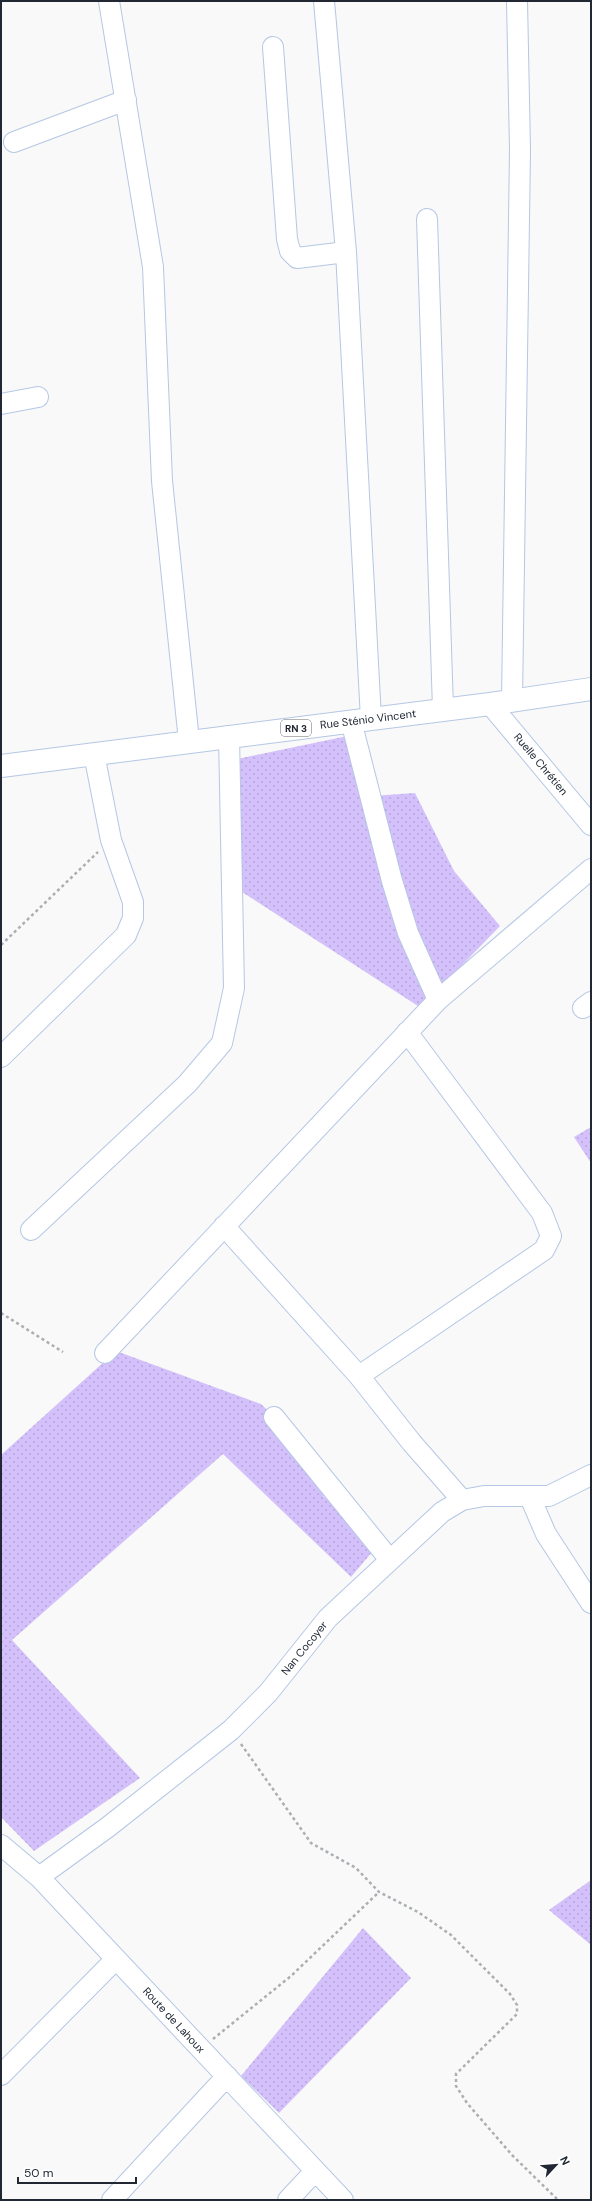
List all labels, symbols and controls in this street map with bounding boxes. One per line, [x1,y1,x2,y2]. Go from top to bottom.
street label: Rue Sténio Vincent [319,706,417,732]
road number: RN 3 [281,720,311,736]
street label: Ruelle Chrétien [511,730,571,798]
street label: Nan Cocoyer [278,1618,330,1678]
street label: Route de Lahoux [140,1984,208,2056]
north arrow [536,2145,576,2185]
text: N [557,2154,573,2167]
scale bar [18,2159,136,2185]
text: 50 m [24,2165,53,2181]

